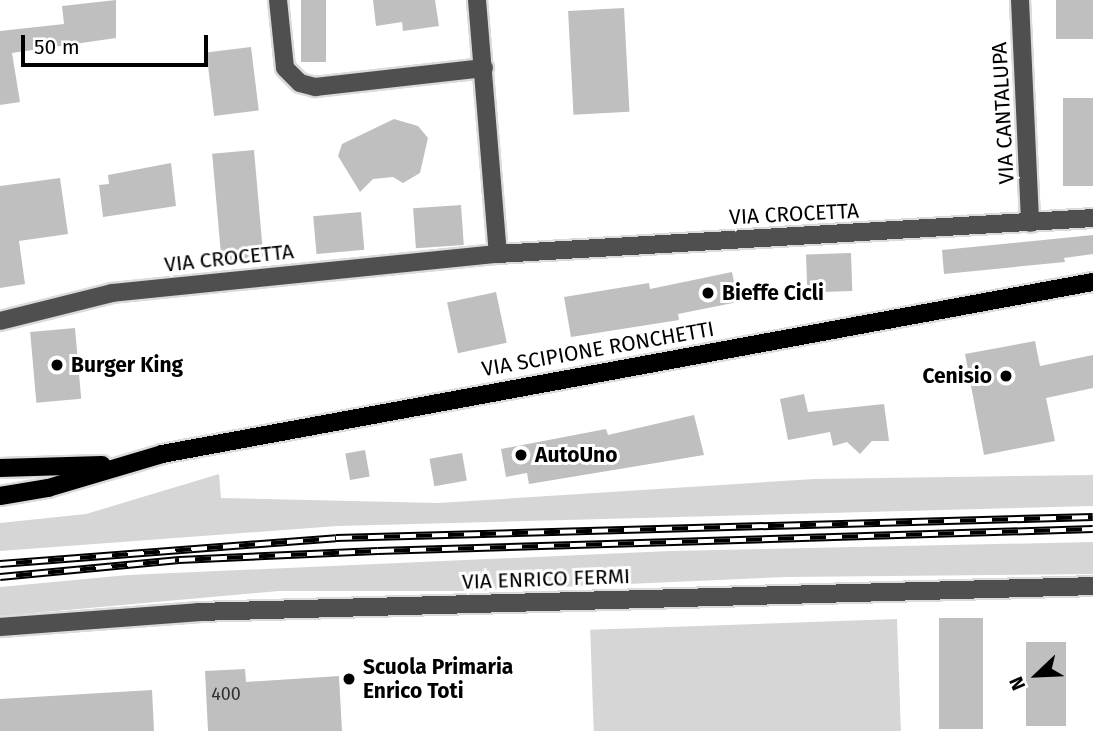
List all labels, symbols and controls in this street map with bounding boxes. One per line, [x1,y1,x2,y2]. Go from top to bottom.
scale bar [24,21,212,65]
text: 50 m [34,34,80,60]
street label: VIA CANTALUPA [987,41,1019,185]
street label: VIA CROCETTA [728,198,860,230]
street label: VIA CROCETTA [163,239,295,277]
place label: Bieffe Cicli [722,280,824,306]
marker: Bieffe Cicli [700,285,716,301]
street label: VIA SCIPIONE RONCHETTI [480,316,716,382]
place label: Burger King [71,352,183,378]
marker: Burger King [49,357,65,373]
place label: Cenisio [922,363,992,389]
marker: Cenisio [998,368,1014,384]
place label: AutoUno [535,442,617,468]
marker: AutoUno [513,447,529,463]
street label: VIA ENRICO FERMI [462,563,630,595]
north arrow [1002,640,1072,710]
place label: Scuola Primaria Enrico Toti [363,654,513,704]
marker: Scuola Primaria Enrico Toti [341,671,357,687]
text: N [1004,673,1030,694]
house number: 400 [211,683,241,705]

